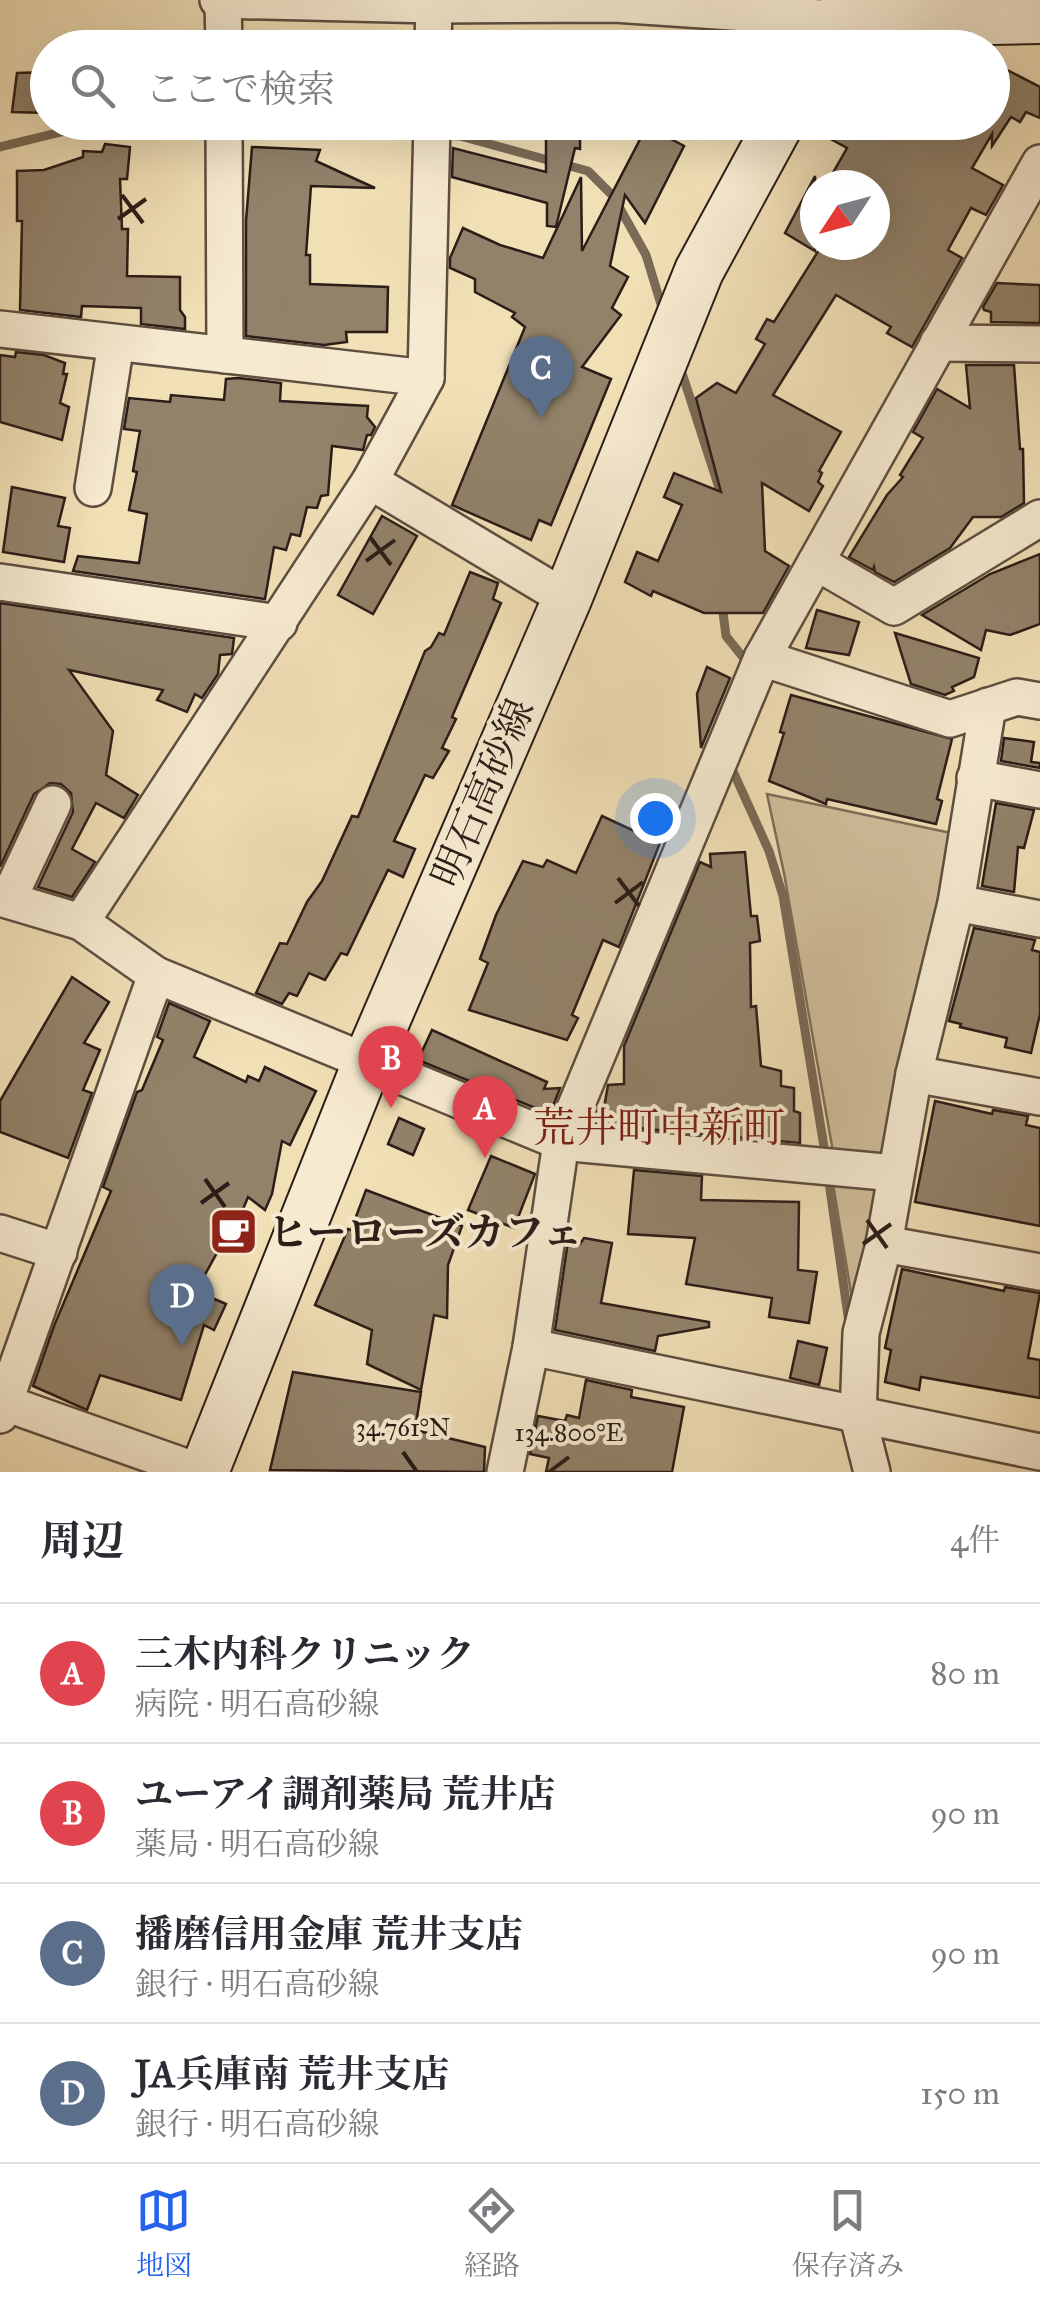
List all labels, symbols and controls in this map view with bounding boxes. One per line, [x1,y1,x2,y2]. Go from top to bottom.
search box [30,30,1010,140]
icon: search [65,58,120,113]
text: ここで検索 [145,66,335,112]
north arrow [800,170,890,260]
pin: C [508,336,574,418]
street label: 明石高砂線 [421,691,545,895]
your location [630,793,681,844]
pin: B [358,1026,424,1108]
pin: A [452,1076,518,1158]
district label: 荒井町中新町 [533,1102,785,1154]
cafe icon: ヒーローズカフェ [207,1206,259,1258]
place label: ヒーローズカフェ [268,1208,582,1257]
pin: D [150,1264,214,1346]
text: 34.761°N [356,1412,450,1443]
text: 134.800°E [515,1417,624,1448]
text: 周辺 [40,1515,124,1567]
text: 4件 [950,1521,1000,1560]
text: 三木内科クリニック [135,1631,475,1677]
text: A [62,1654,83,1693]
text: 80 m [931,1654,1000,1693]
text: 病院 · 明石高砂線 [135,1685,380,1724]
text: ユーアイ調剤薬局 荒井店 [135,1771,556,1817]
text: B [62,1794,83,1833]
text: 90 m [930,1794,1000,1833]
text: 薬局 · 明石高砂線 [135,1825,380,1864]
text: 播磨信用金庫 荒井支店 [135,1911,523,1957]
text: C [62,1934,83,1973]
text: 90 m [930,1934,1000,1973]
text: 銀行 · 明石高砂線 [135,1965,380,2004]
text: JA兵庫南 荒井支店 [135,2051,450,2097]
text: D [60,2074,85,2113]
text: 150 m [920,2074,1000,2113]
text: 銀行 · 明石高砂線 [135,2105,380,2144]
tab: 地図 [136,2183,192,2283]
tab: 経路 [464,2183,520,2283]
tab: 保存済み [792,2183,904,2283]

